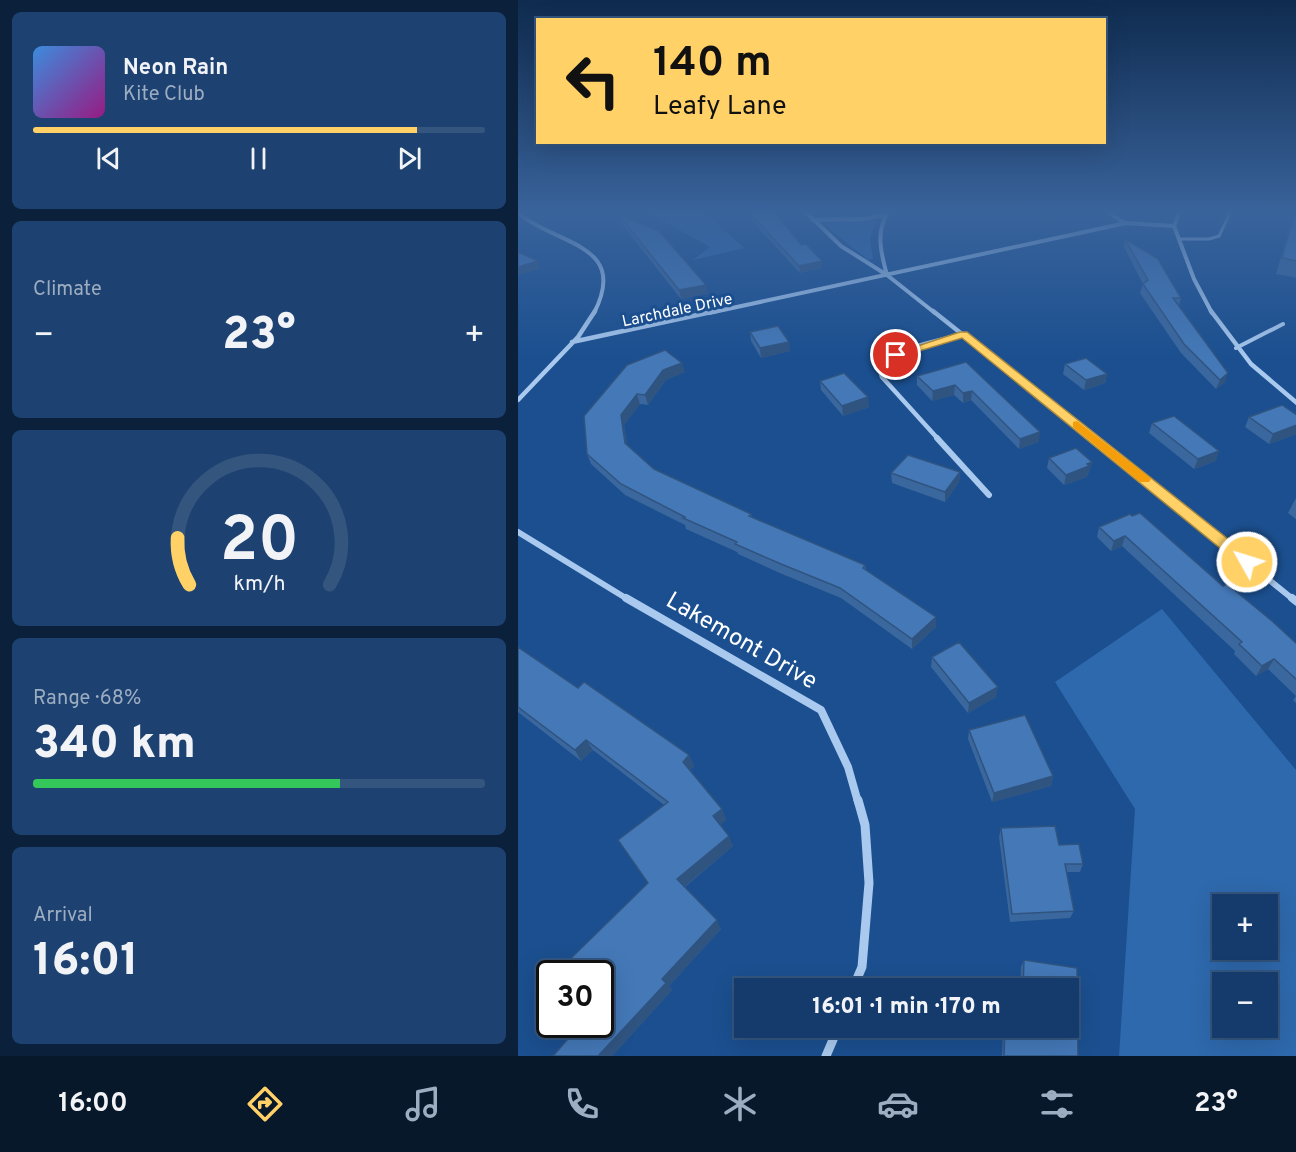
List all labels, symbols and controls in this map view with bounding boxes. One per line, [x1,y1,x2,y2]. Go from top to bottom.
text: 140 m [653,38,772,91]
icon: left [554,42,632,120]
text: Neon Rain [123,55,228,82]
text: Kite Club [123,82,205,108]
text: Leafy Lane [653,90,787,124]
icon: previous [92,142,125,175]
icon: pause [242,142,275,175]
icon: next [393,142,426,175]
text: Climate [33,277,102,303]
street label: Larchdale Drive [620,289,735,332]
text: 23° [222,308,296,365]
text: − [33,316,54,358]
text: + [464,316,485,358]
pin [870,329,921,380]
icon: arrive [879,338,912,371]
text: 20 [219,504,299,583]
position arrow [1215,530,1279,594]
text: km/h [233,571,285,598]
street label: Lakemont Drive [660,586,822,697]
text: Range · 68% [33,686,141,712]
text: 340 km [33,717,196,774]
map controls [1212,894,1278,1038]
button: + [1212,894,1278,960]
text: Arrival [33,903,93,929]
text: 16:01 [33,934,139,991]
speed limit sign: 30 [536,960,614,1038]
button: − [1212,972,1278,1038]
text: 16:01 · 1 min · 170 m [812,994,1001,1021]
icon: directions [244,1083,286,1125]
icon: music [402,1083,444,1125]
icon: phone [561,1083,603,1125]
icon: climate [719,1083,761,1125]
icon: car [877,1083,919,1125]
icon: filters [1036,1083,1078,1125]
text: 16:00 [58,1087,128,1121]
text: 23° [1194,1087,1238,1121]

